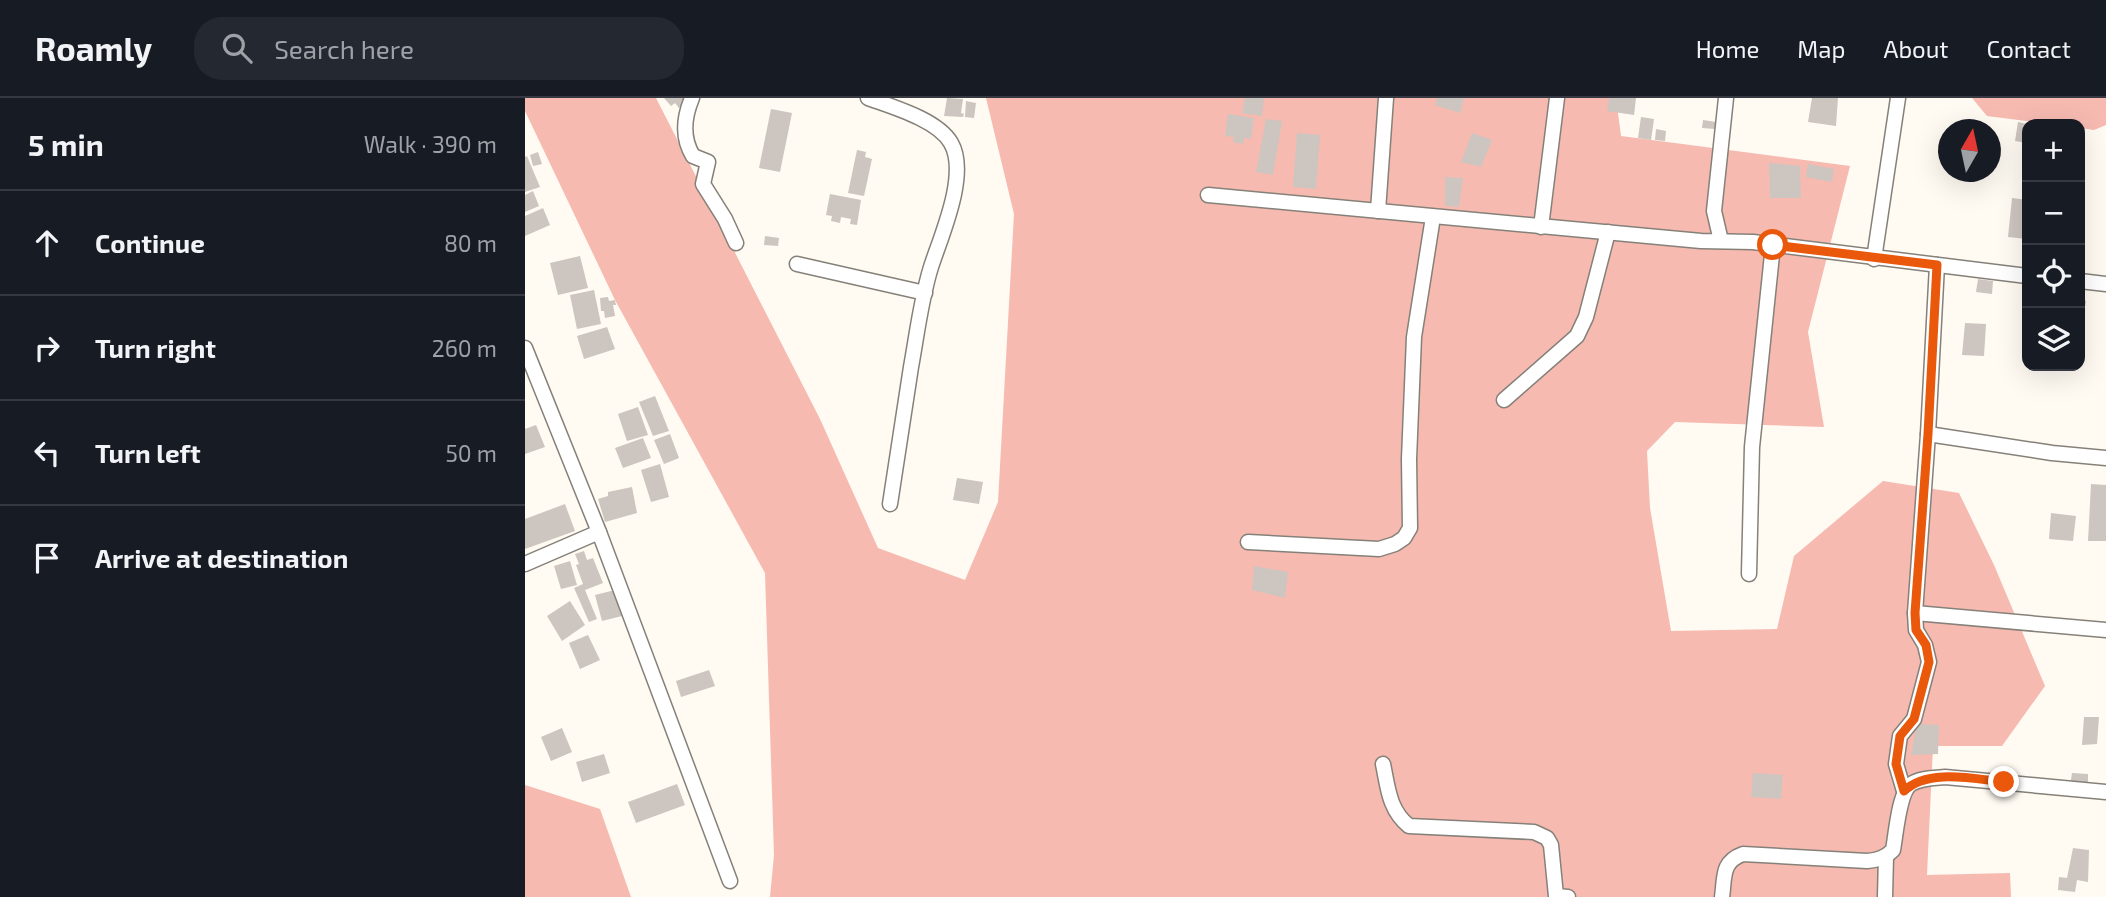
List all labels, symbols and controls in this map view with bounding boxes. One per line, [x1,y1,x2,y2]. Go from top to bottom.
search box [194,17,684,80]
text: Roamly [35,28,152,68]
icon: search [218,29,256,67]
text: Search here [274,33,414,64]
text: Home [1696,34,1759,63]
text: Map [1797,34,1845,63]
text: About [1883,34,1949,63]
text: Contact [1987,34,2071,63]
north arrow [1938,119,2001,182]
map controls [2022,119,2085,371]
button: + [2022,119,2085,182]
text: 5 min [28,126,104,162]
text: Walk · 390 m [364,130,497,158]
button: − [2022,182,2085,245]
icon: ahead [28,224,66,262]
text: Continue [95,227,205,258]
text: 80 m [444,229,497,257]
route start [1757,229,1788,260]
button: locate [2022,245,2085,308]
button: layers [2022,308,2085,371]
icon: right [28,329,66,367]
text: Turn right [95,332,216,363]
text: 260 m [432,334,497,362]
icon: left [28,434,66,472]
text: Turn left [95,437,201,468]
text: 50 m [446,439,497,467]
icon: arrive [28,539,66,577]
text: Arrive at destination [95,542,348,573]
route end [1988,766,2019,797]

